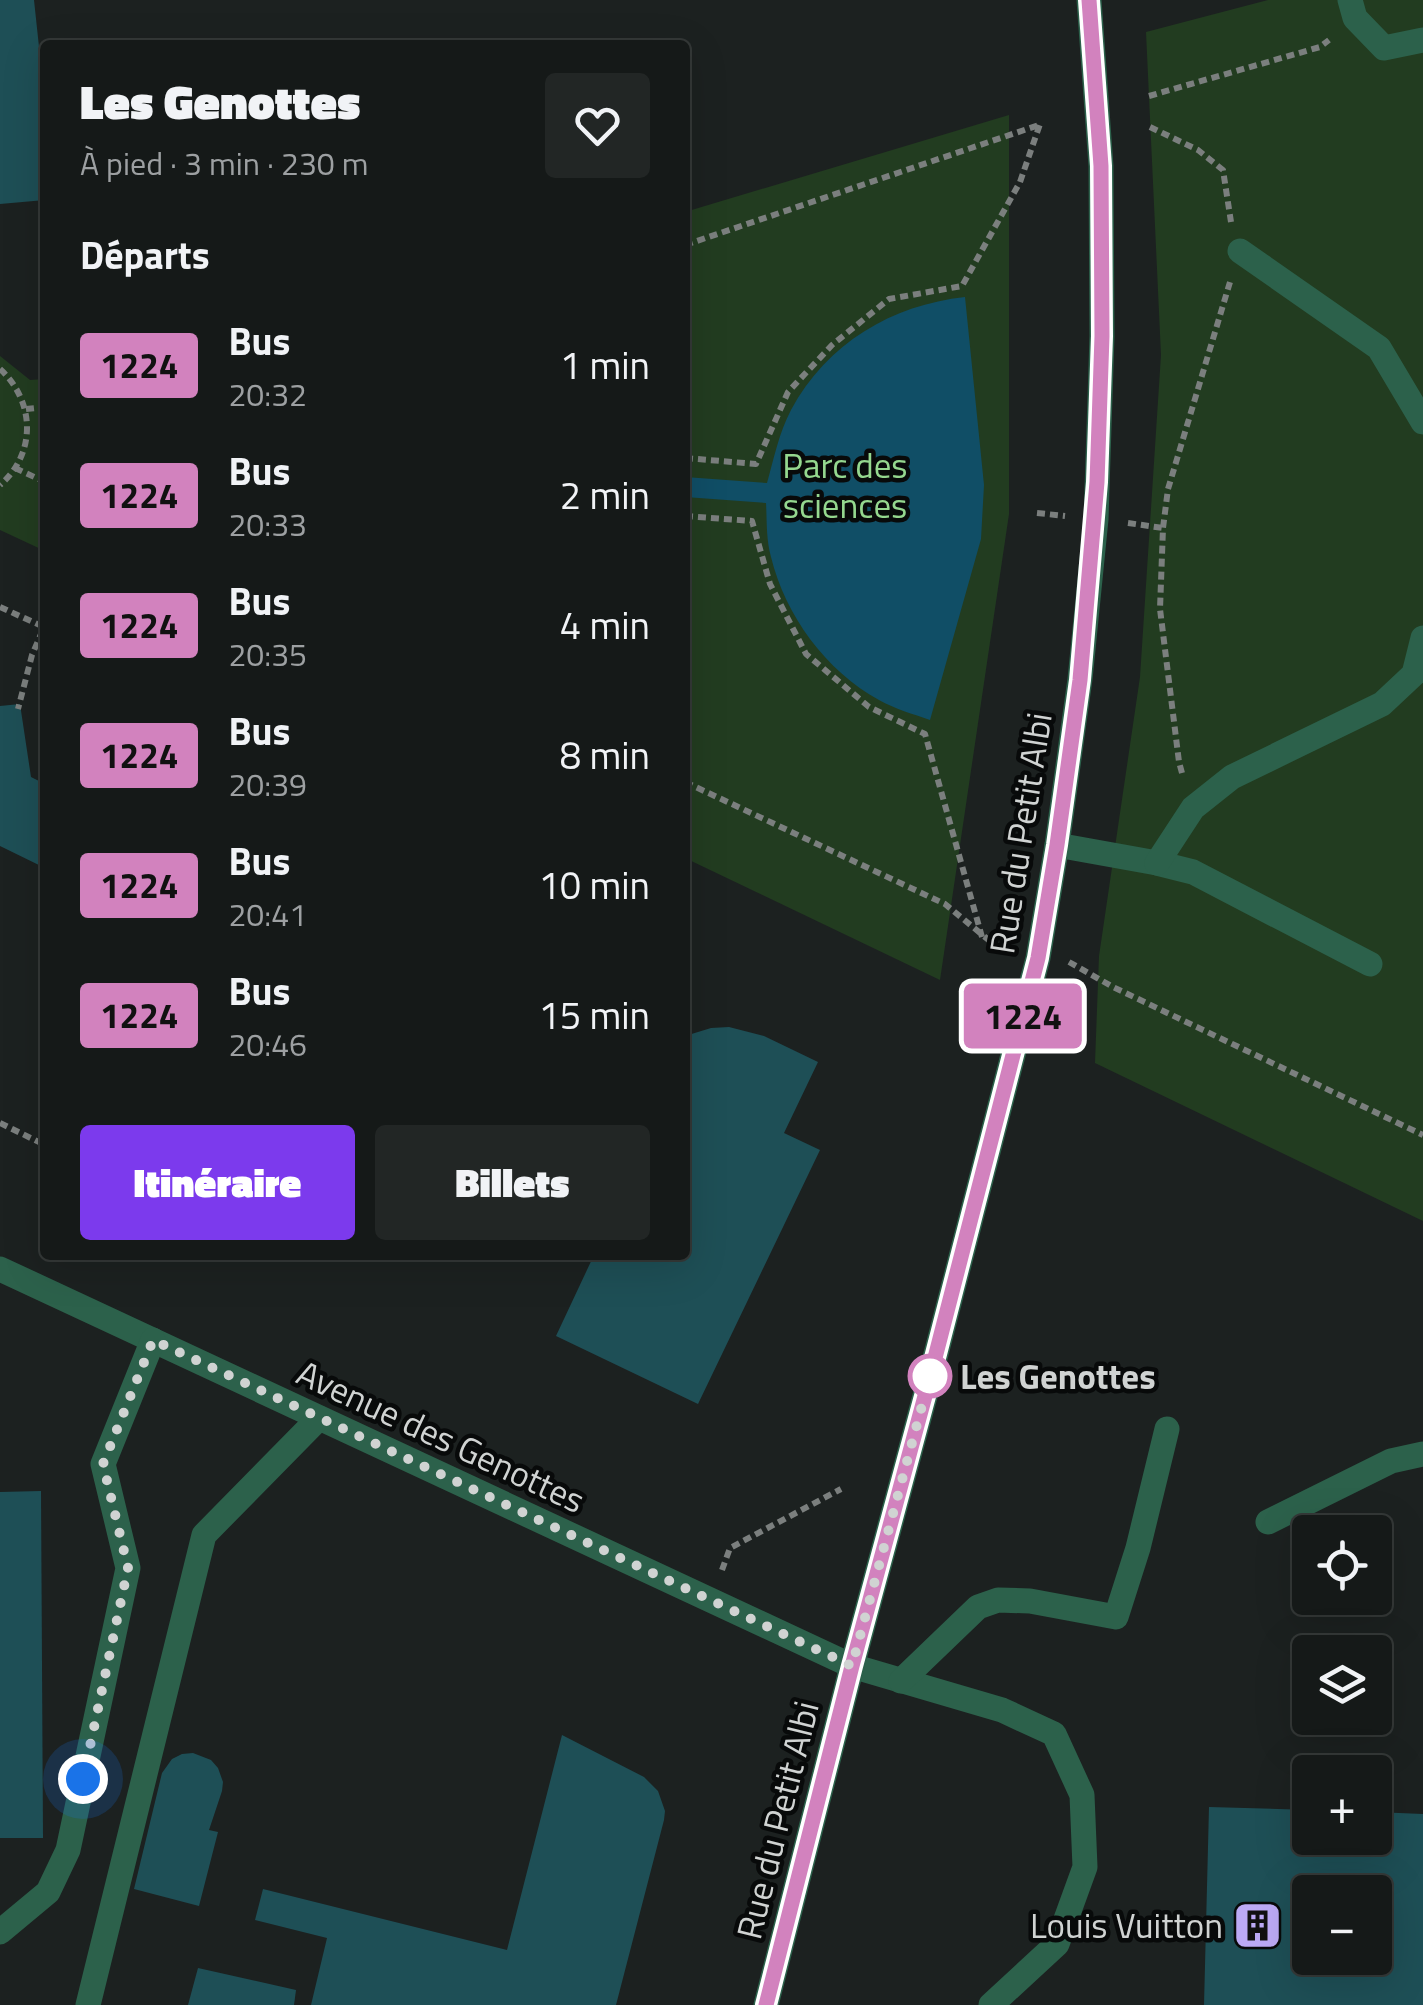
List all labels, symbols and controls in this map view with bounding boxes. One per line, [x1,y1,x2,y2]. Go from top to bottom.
text: Les Genottes [80,65,360,138]
button: heart [545,73,650,178]
text: À pied · 3 min · 230 m [80,139,369,187]
text: Départs [80,226,210,284]
text: Bus [228,312,291,370]
text: 1 min [560,336,650,394]
text: 1224 [100,338,178,392]
text: 20:32 [228,370,307,418]
park label: Parc des sciences [782,438,908,532]
text: Bus [228,442,291,500]
text: 2 min [560,466,650,524]
text: 1224 [100,468,178,522]
text: 20:33 [228,500,307,548]
text: Bus [228,572,291,630]
text: 4 min [560,596,650,654]
text: 1224 [100,598,178,652]
text: 20:35 [228,630,307,678]
text: Bus [228,702,291,760]
street label: Rue du Petit Albi [974,709,1066,957]
text: 8 min [560,726,650,784]
text: 1224 [100,728,178,782]
text: 20:39 [228,760,307,808]
text: Bus [228,832,291,890]
text: 10 min [539,856,650,914]
text: 1224 [100,858,178,912]
text: 20:41 [228,890,307,938]
text: Bus [228,962,291,1020]
line badge: 1224 [953,984,1093,1048]
text: 15 min [539,986,650,1044]
text: 1224 [100,988,178,1042]
text: 1224 [984,989,1062,1043]
text: 20:46 [228,1020,307,1068]
button: Itinéraire [80,1125,355,1240]
button: Billets [375,1125,650,1240]
street label: Avenue des Genottes [288,1346,594,1526]
place label: Les Genottes [960,1349,1156,1403]
marker: Les Genottes [909,1355,951,1397]
map controls [1292,1515,1392,1975]
button: locate [1292,1515,1392,1615]
button: layers [1292,1635,1392,1735]
street label: Rue du Petit Albi [721,1695,833,1945]
your location [58,1754,108,1804]
button: + [1292,1755,1392,1855]
button: − [1292,1875,1392,1975]
place label: Louis Vuitton [1030,1898,1223,1952]
building icon: Louis Vuitton [1232,1899,1284,1951]

